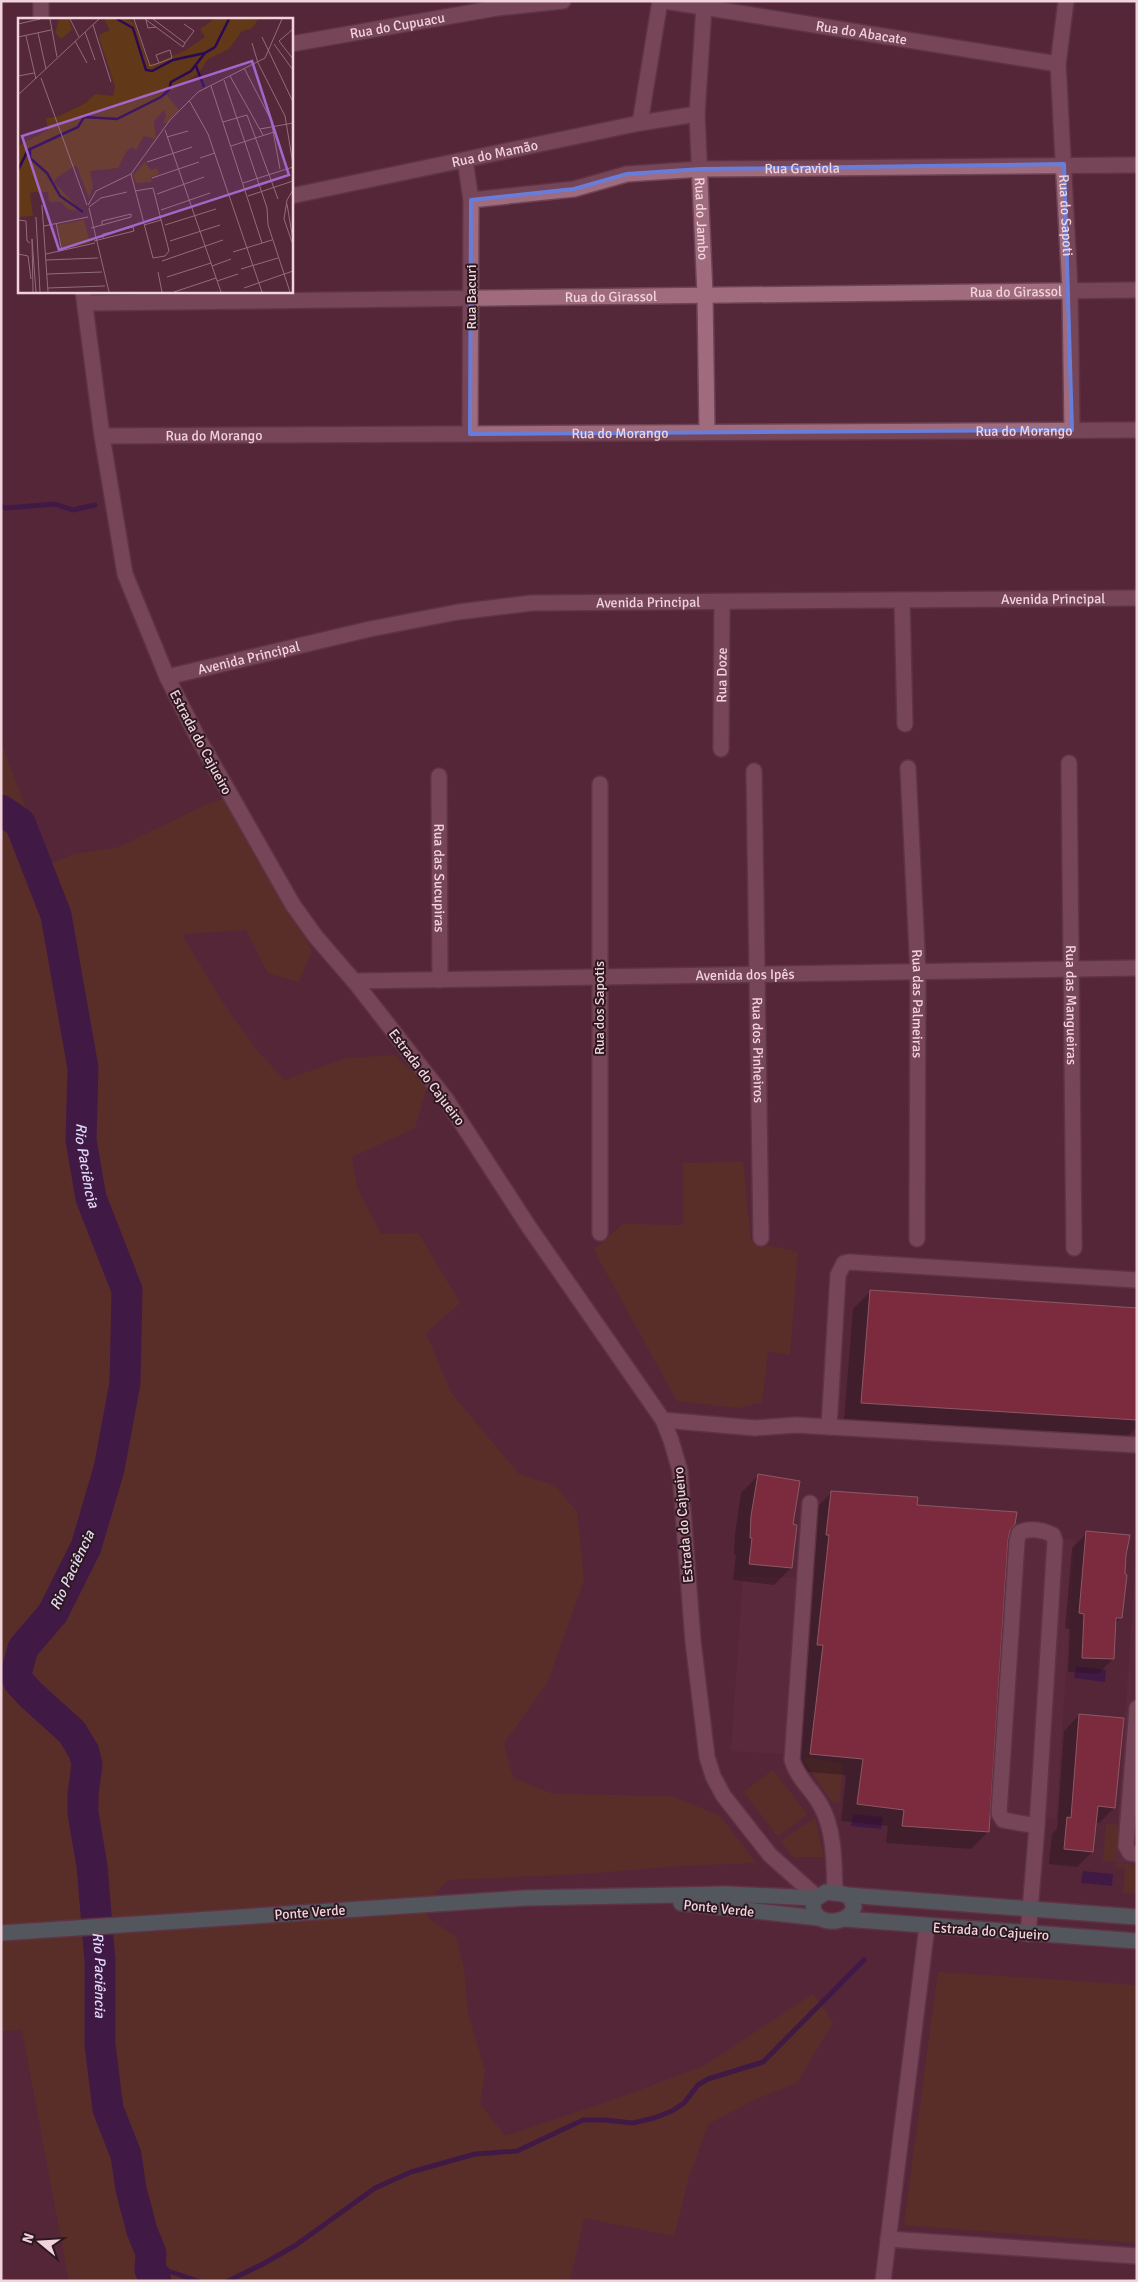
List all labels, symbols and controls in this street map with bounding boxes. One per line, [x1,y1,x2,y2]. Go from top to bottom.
street label: Rua do Cupuacu [349,9,446,43]
street label: Rua do Abacate [815,17,908,49]
inset map [18,18,292,292]
street label: Rua do Mamão [450,137,539,171]
street label: Rua Graviola [764,160,840,177]
street label: Rua do Sapoti [1055,174,1076,257]
street label: Rua do Jambo [691,177,711,260]
street label: Rua Bacuri [463,265,480,329]
street label: Rua do Girassol [970,283,1062,301]
street label: Rua do Girassol [565,288,657,306]
street label: Rua do Morango [976,422,1072,440]
street label: Rua do Morango [572,425,668,442]
street label: Rua do Morango [166,427,262,445]
street label: Avenida Principal [1001,590,1105,608]
street label: Avenida Principal [596,594,700,611]
street label: Avenida Principal [196,638,302,678]
street label: Rua Doze [713,647,731,703]
street label: Estrada do Cajueiro [166,687,235,798]
street label: Rua das Sucupiras [430,823,448,933]
street label: Rua das Mangueiras [1062,945,1080,1065]
street label: Rua das Palmeiras [908,949,926,1058]
street label: Rua dos Sapotis [591,961,608,1055]
street label: Avenida dos Ipês [695,966,795,984]
street label: Rua dos Pinheiros [748,997,767,1103]
street label: Estrada do Cajueiro [385,1026,468,1129]
water label: Rio Paciência [72,1123,103,1211]
street label: Estrada do Cajueiro [670,1466,697,1584]
water label: Rio Paciência [46,1527,98,1613]
street label: Ponte Verde [683,1896,755,1921]
street label: Ponte Verde [274,1902,346,1923]
street label: Estrada do Cajueiro [932,1919,1050,1944]
water label: Rio Paciência [89,1931,109,2018]
north arrow [15,2217,65,2267]
text: N [19,2231,38,2245]

